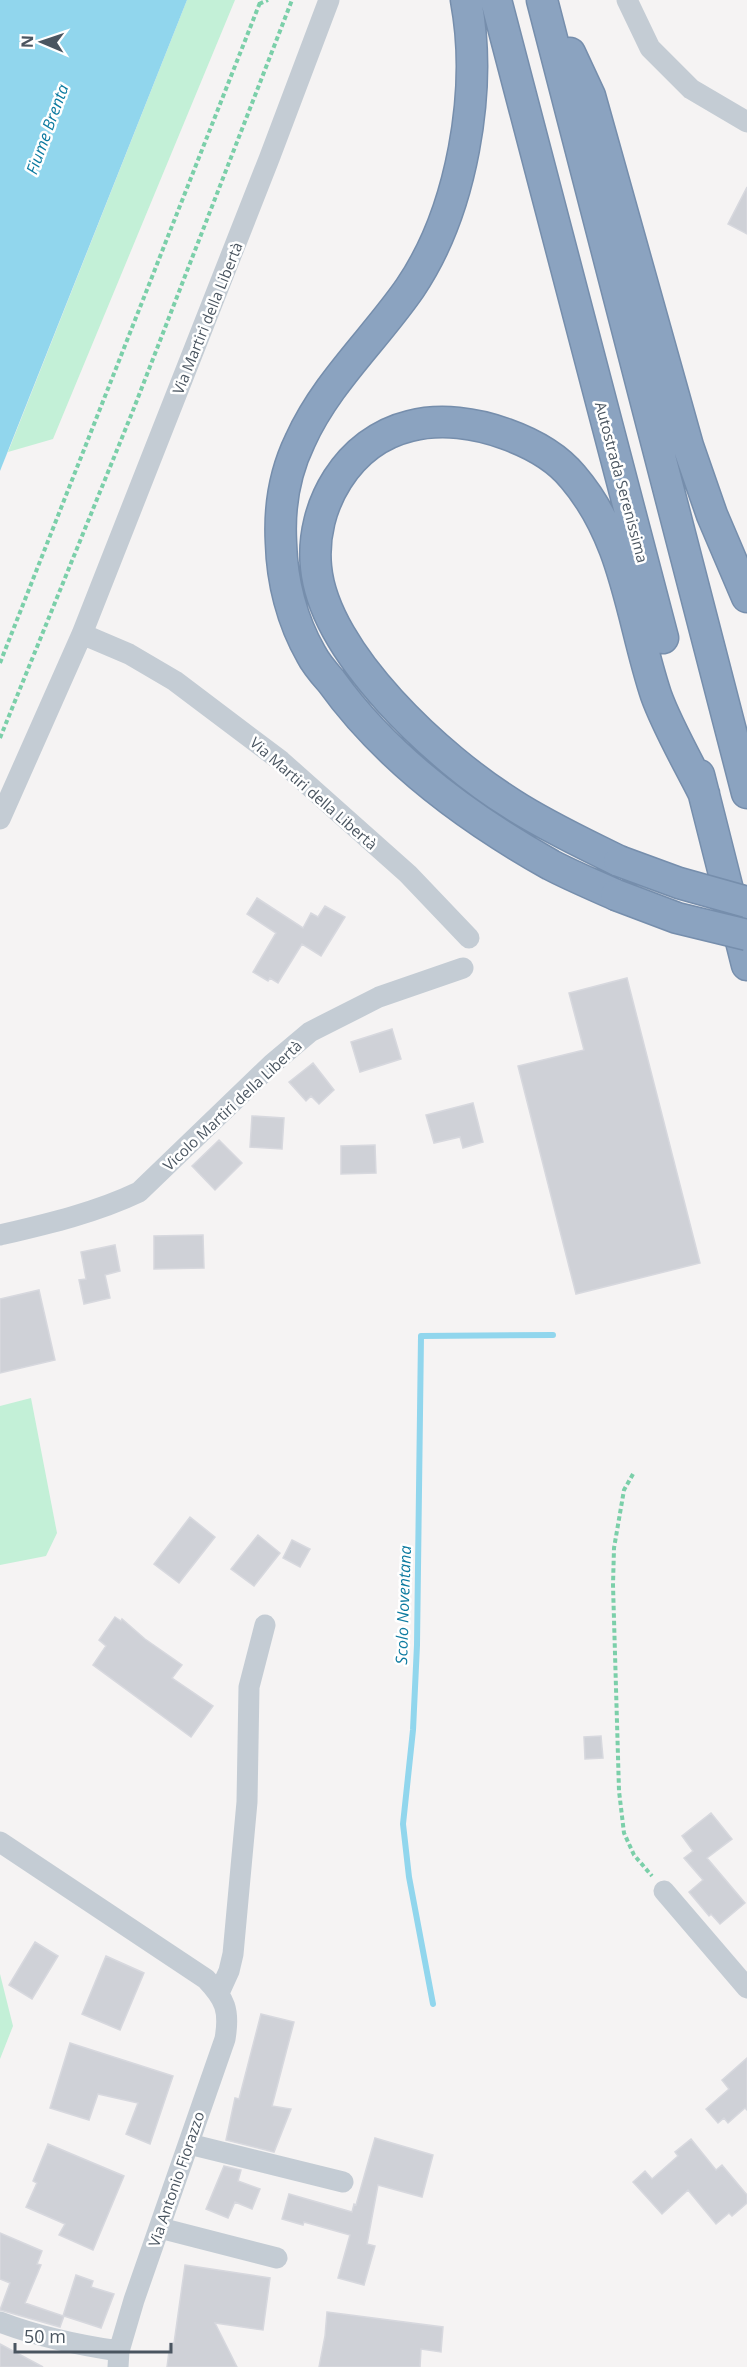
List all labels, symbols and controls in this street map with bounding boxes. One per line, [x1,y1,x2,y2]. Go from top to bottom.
north arrow [12,12,72,72]
text: N [16,35,38,48]
water label: Fiume Brenta [21,81,73,177]
street label: Via Martiri della Libertà [167,239,247,397]
street label: Autostrada Serenissima [591,399,653,565]
street label: Via Martiri della Libertà [246,732,382,854]
street label: Vicolo Martiri della Libertà [158,1035,306,1175]
water label: Scolo Noventana [390,1545,416,1665]
street label: Via Antonio Fiorazzo [143,2109,209,2249]
scale bar [15,2316,171,2354]
text: 50 m [24,2324,66,2348]

